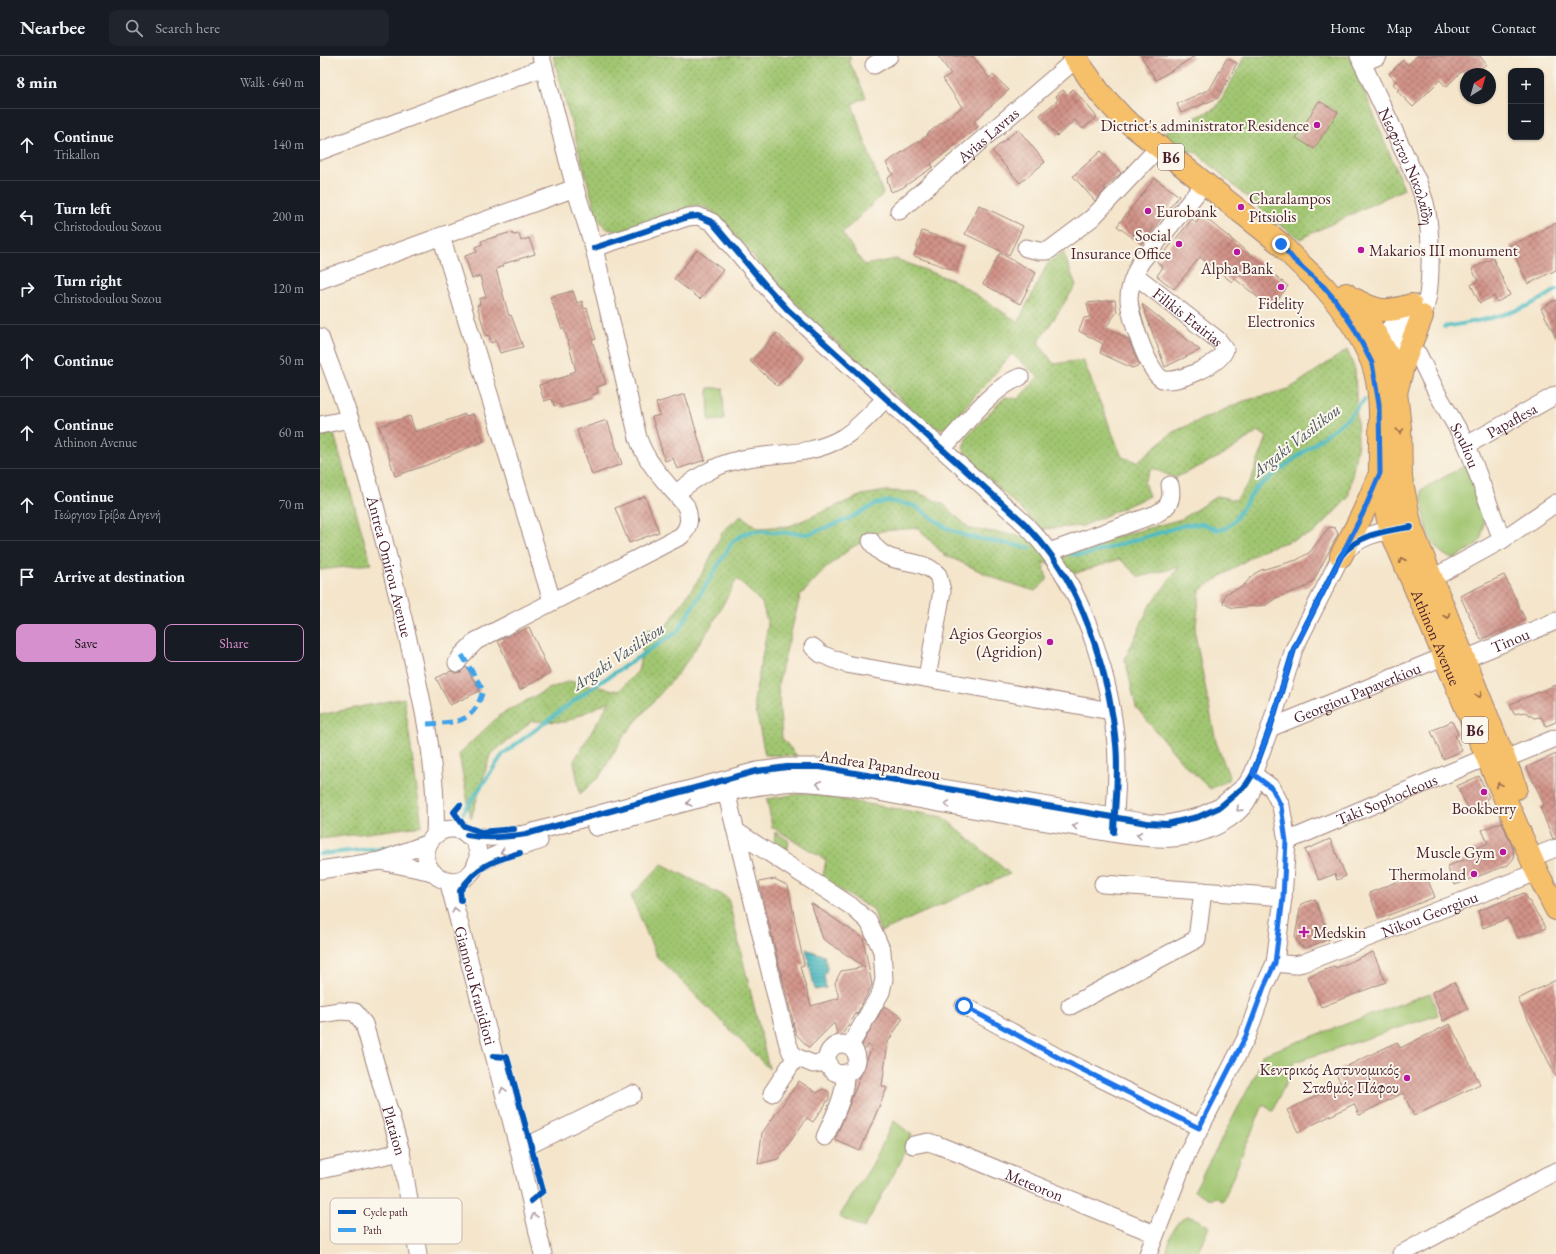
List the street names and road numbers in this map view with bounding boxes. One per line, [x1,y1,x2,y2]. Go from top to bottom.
street label: Ayias Lavras [952,102,1023,168]
street label: Νεοφύτου Νικολαΐδη [1374,104,1439,226]
road number: B6 [1158,144,1184,170]
street label: Filikis Etairias [1149,283,1229,350]
street label: Papaflesa [1482,397,1541,443]
street label: Souliou [1446,419,1485,471]
street label: Antrea Omirou Avenue [362,492,418,639]
street label: Athinon Avenue [1406,585,1466,688]
street label: Tinou [1488,623,1533,657]
street label: Georgiou Papaverkiou [1290,657,1424,728]
road number: B6 [1462,717,1488,743]
street label: Andrea Papandreou [817,745,942,785]
street label: Taki Sophocleous [1333,769,1440,830]
street label: Nikou Georgiou [1378,885,1481,942]
street label: Giannou Kranidioti [450,924,501,1047]
street label: Plataion [378,1103,412,1158]
street label: Meteoron [1002,1163,1067,1206]

